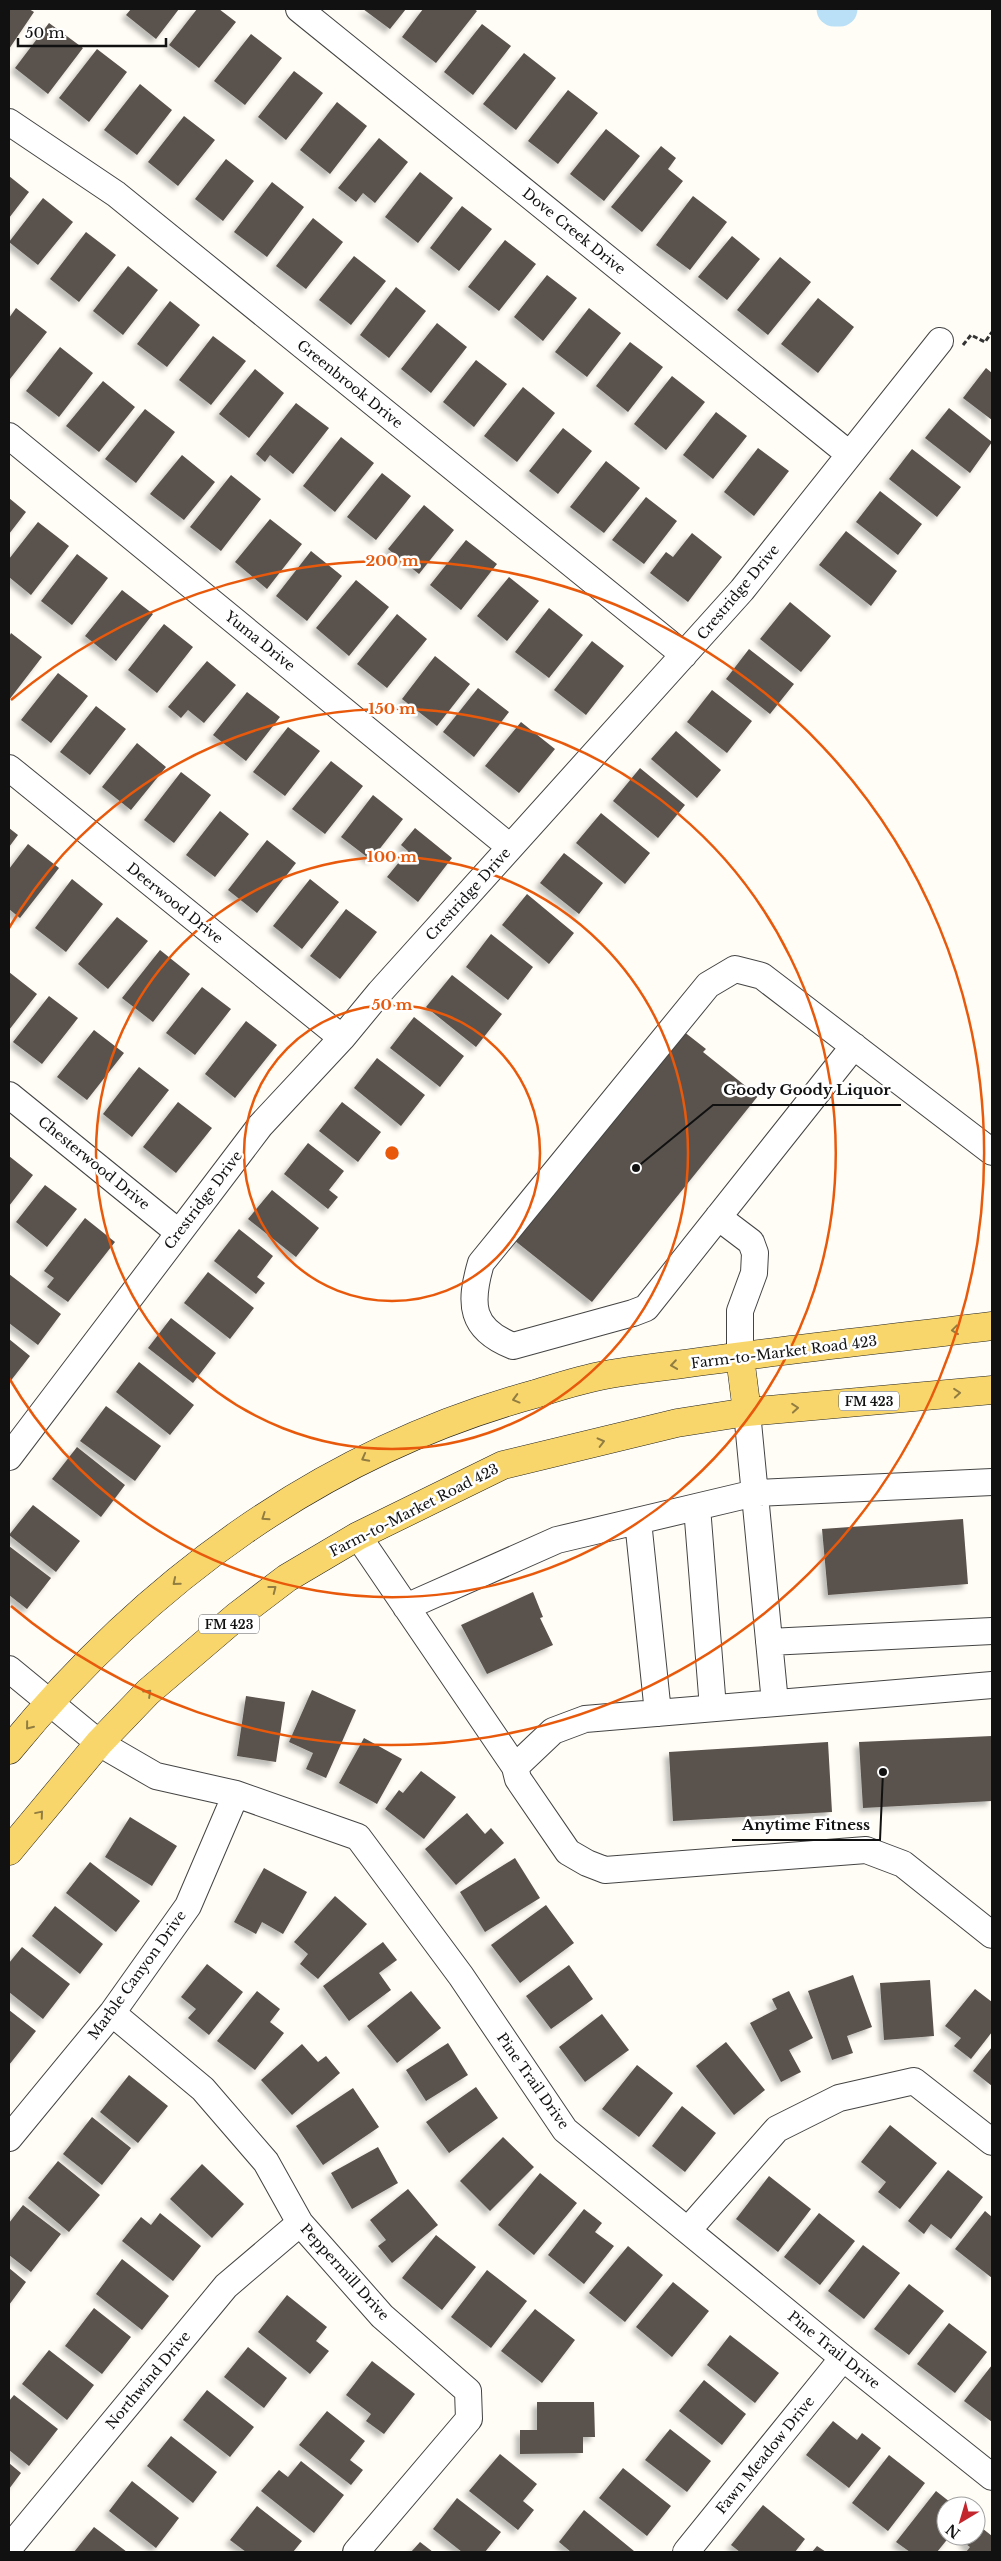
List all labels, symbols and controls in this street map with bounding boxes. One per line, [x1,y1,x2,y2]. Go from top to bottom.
scale bar [18,15,165,47]
text: 50 m [25,23,65,42]
street label: Dove Creek Drive [519,184,629,278]
street label: Greenbrook Drive [293,336,407,432]
street label: Crestridge Drive [693,541,783,643]
text: 200 m [366,551,419,570]
street label: Yuma Drive [220,606,299,675]
text: 150 m [368,699,416,718]
street label: Crestridge Drive [422,844,514,944]
text: 100 m [367,847,417,866]
street label: Deerwood Drive [123,859,227,947]
text: 50 m [372,995,413,1014]
callout: Goody Goody Liquor [713,1075,901,1105]
text: Goody Goody Liquor [723,1080,891,1099]
street label: Chesterwood Drive [34,1112,154,1214]
centre of rings [383,1144,401,1162]
street label: Crestridge Drive [160,1147,246,1253]
one-way arrow [951,1324,959,1335]
street label: Farm-to-Market Road 423 [690,1332,878,1372]
one-way arrow [670,1360,679,1370]
one-way arrow [953,1388,961,1399]
road number: FM 423 [839,1392,899,1410]
one-way arrow [511,1393,520,1404]
one-way arrow [792,1402,800,1413]
one-way arrow [596,1437,604,1447]
one-way arrow [361,1452,370,1462]
street label: Farm-to-Market Road 423 [326,1459,502,1561]
one-way arrow [261,1510,270,1520]
one-way arrow [173,1576,182,1585]
one-way arrow [267,1586,277,1595]
road number: FM 423 [199,1615,259,1634]
one-way arrow [142,1690,151,1699]
one-way arrow [26,1720,34,1729]
callout: Anytime Fitness [732,1810,880,1840]
one-way arrow [34,1811,42,1820]
text: Anytime Fitness [741,1815,870,1834]
street label: Marble Canyon Drive [84,1907,190,2043]
street label: Pine Trail Drive [493,2029,573,2133]
street label: Peppermill Drive [297,2220,393,2324]
street label: Pine Trail Drive [784,2307,884,2393]
street label: Northwind Drive [102,2327,194,2433]
street label: Fawn Meadow Drive [712,2392,818,2518]
north arrow [936,2496,986,2546]
text: N [942,2520,964,2542]

